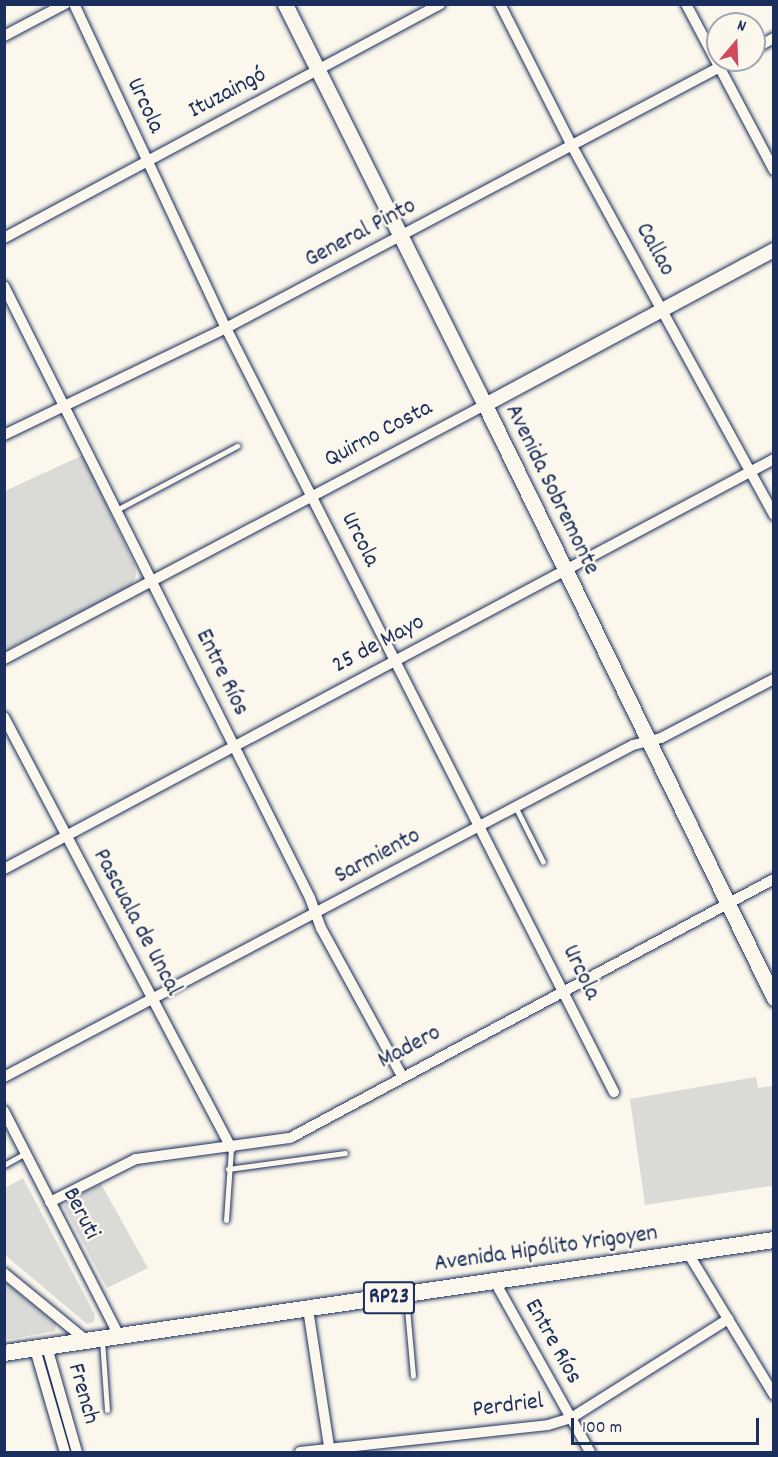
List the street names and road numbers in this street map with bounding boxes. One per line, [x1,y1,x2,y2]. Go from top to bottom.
street label: Ituzaingó [184,62,272,126]
street label: Urcola [119,74,169,138]
street label: General Pinto [301,193,421,275]
street label: Callao [628,218,680,282]
street label: Quirno Costa [320,395,438,475]
street label: Avenida Sobremonte [497,400,605,580]
street label: Urcola [333,508,385,572]
street label: 25 de Mayo [328,609,430,681]
street label: Entre Ríos [188,625,254,721]
street label: Sarmiento [330,823,426,891]
street label: Pascuala de Uncal [85,844,187,1002]
street label: Urcola [554,941,606,1005]
street label: Madero [374,1020,446,1076]
street label: Beruti [55,1183,105,1245]
street label: Avenida Hipólito Yrigoyen [432,1220,660,1280]
road number: RP23 [362,1279,416,1317]
street label: Entre Ríos [517,1294,587,1390]
street label: French [60,1360,104,1428]
street label: Perdriel [471,1388,545,1426]

